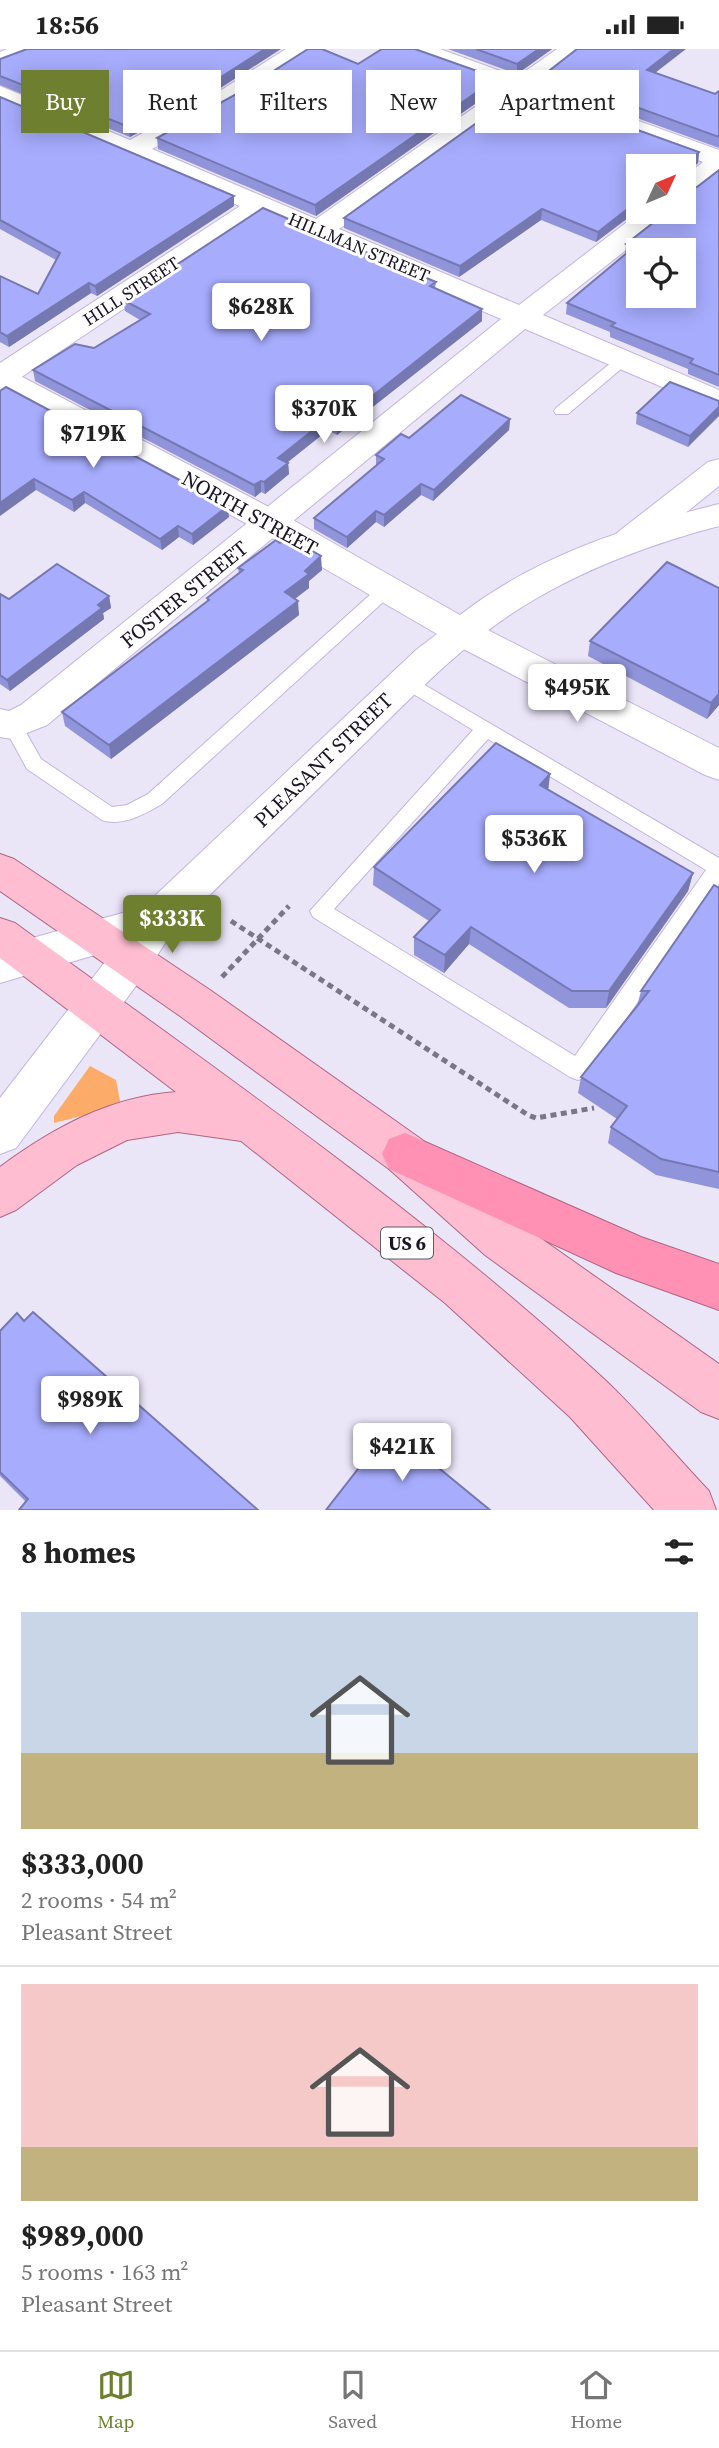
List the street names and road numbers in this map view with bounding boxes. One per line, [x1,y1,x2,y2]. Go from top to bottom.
street label: HILLMAN STREET [284,206,434,288]
street label: HILL STREET [78,250,184,332]
street label: NORTH STREET [177,464,324,563]
street label: FOSTER STREET [114,533,254,654]
street label: PLEASANT STREET [247,686,399,834]
road number: US 6 [381,1227,433,1259]

